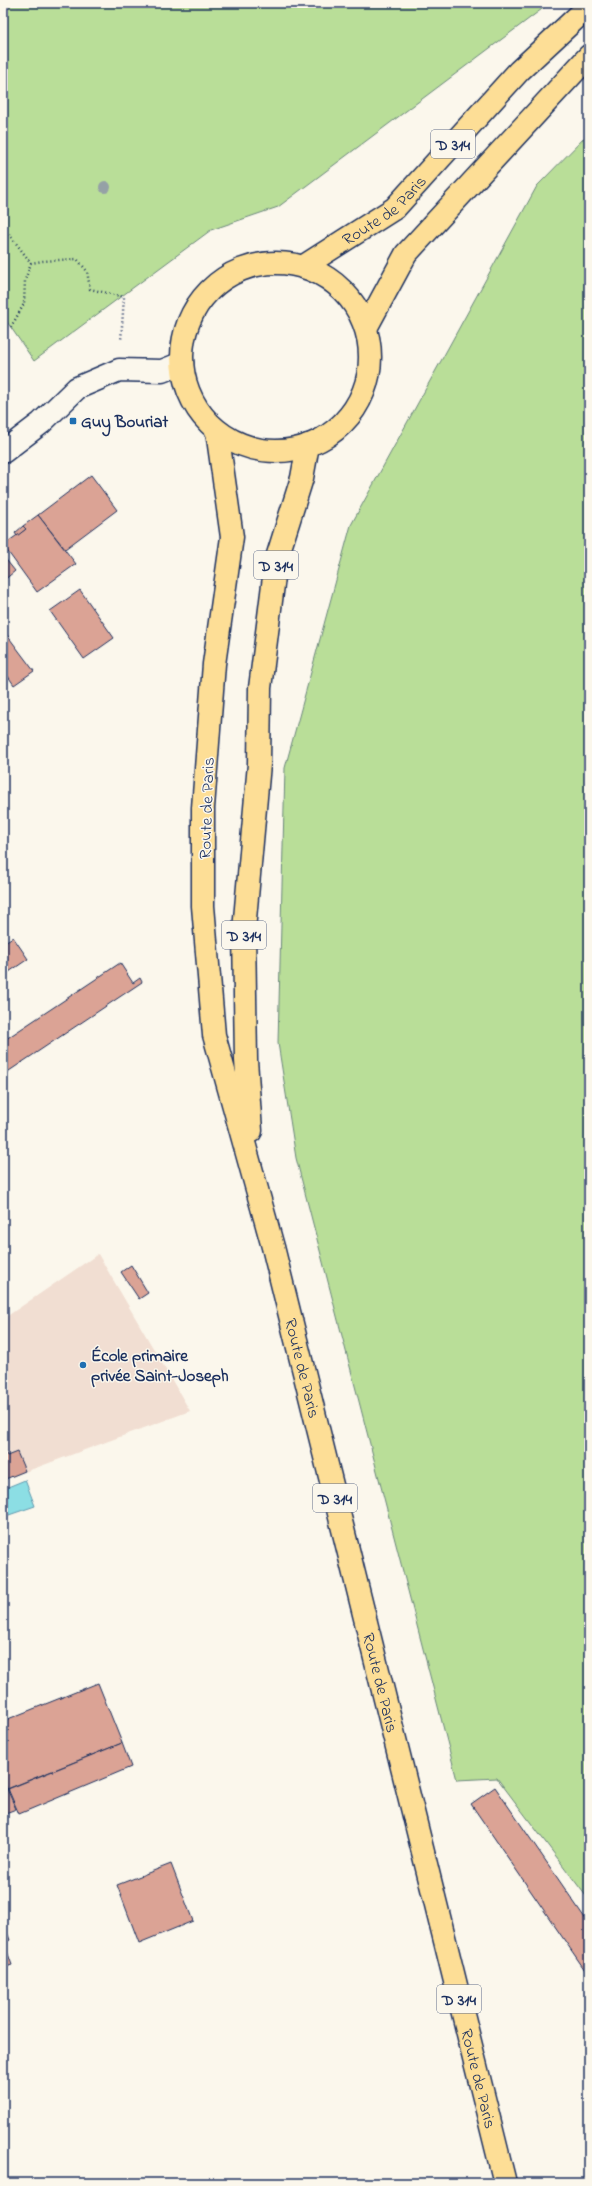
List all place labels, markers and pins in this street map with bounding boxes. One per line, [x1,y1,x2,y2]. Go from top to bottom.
place label: Guy Bouriat [81,410,168,437]
marker: Guy Bouriat [68,416,78,426]
place label: École primaire privée Saint-Joseph [91,1344,228,1389]
marker: École primaire privée Saint-Joseph [78,1360,88,1370]

